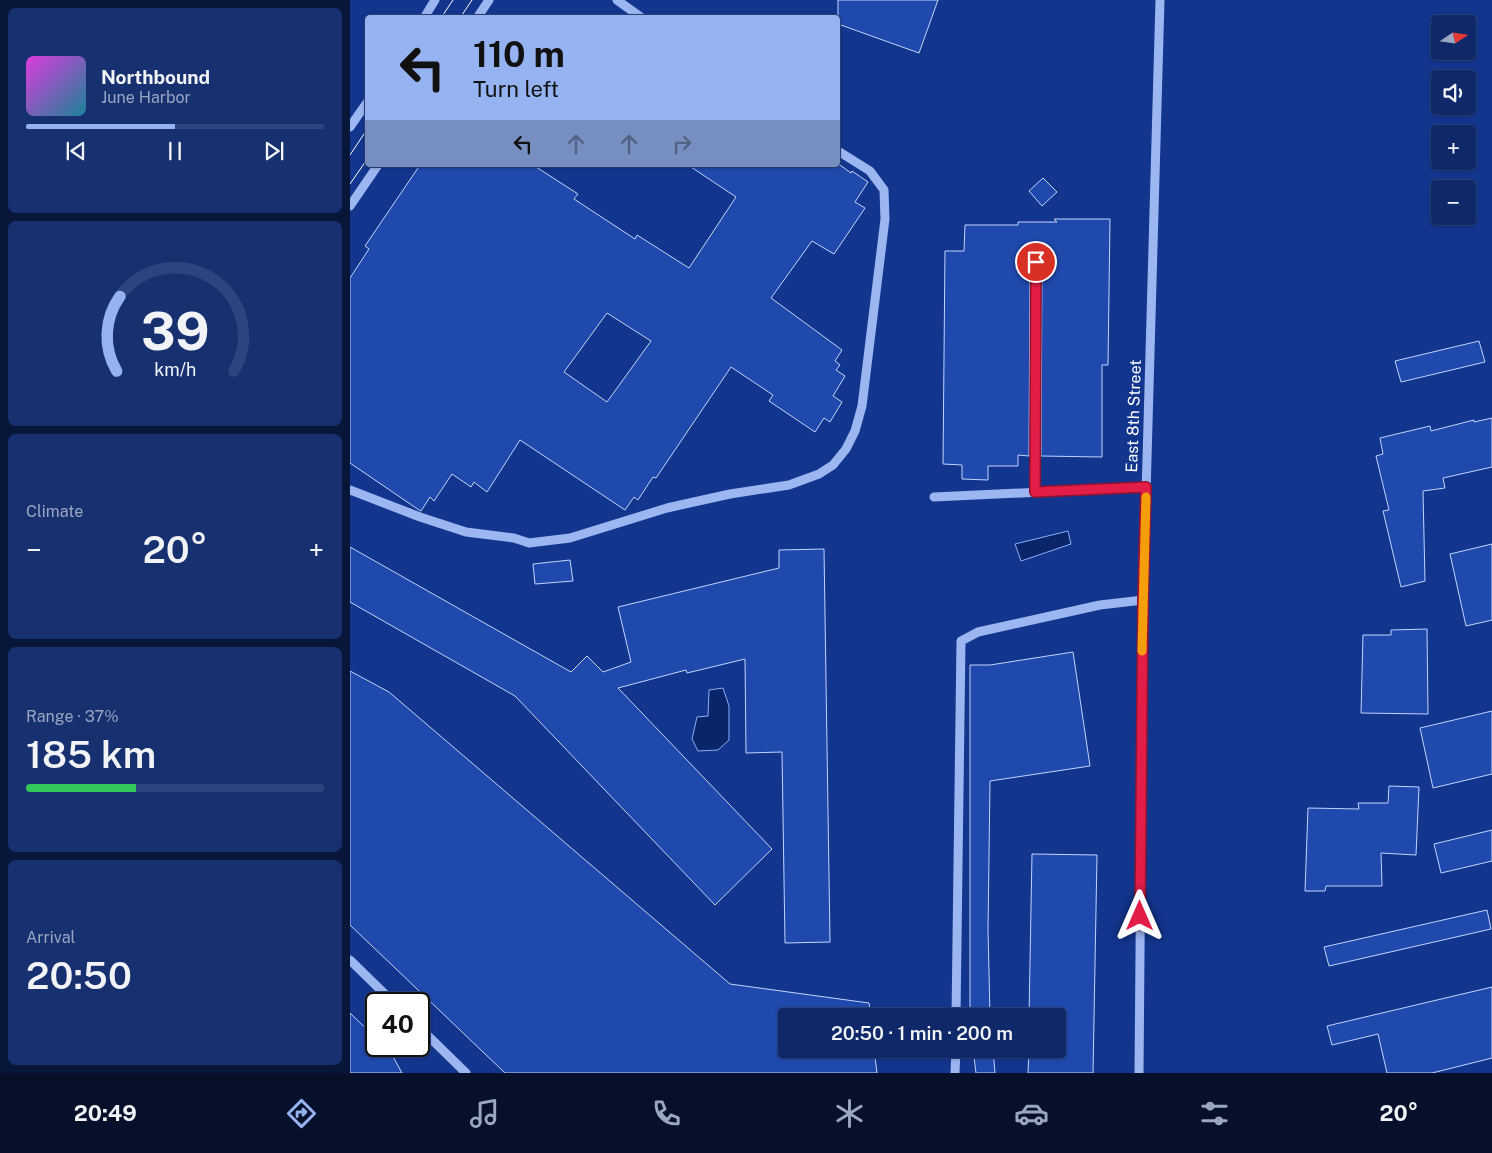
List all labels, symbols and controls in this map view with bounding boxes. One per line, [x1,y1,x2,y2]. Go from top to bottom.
north arrow [1431,15,1476,60]
map controls [1431,15,1476,225]
text: 110 m [473,34,565,75]
icon: left [390,35,455,100]
text: Northbound [101,66,210,88]
button: sound [1431,70,1476,115]
text: Turn left [473,76,559,102]
text: June Harbor [101,88,191,107]
button: + [1431,125,1476,170]
icon: left [509,130,537,158]
icon: ahead [562,130,590,158]
icon: ahead [615,130,643,158]
icon: right [668,130,696,158]
icon: previous [62,137,90,165]
icon: pause [161,137,189,165]
icon: next [260,137,288,165]
button: − [1431,180,1476,225]
pin [1015,241,1057,283]
icon: arrive [1022,248,1050,276]
text: 39 [141,301,209,362]
text: km/h [154,359,196,380]
street label: East 8th Street [1122,359,1145,473]
text: Climate [26,502,83,521]
text: 20° [142,527,208,572]
text: − [26,533,42,566]
text: + [308,533,324,566]
text: Range · 37% [26,707,119,726]
text: 185 km [26,732,156,777]
position arrow [1113,889,1165,941]
text: Arrival [26,928,75,947]
text: 20:50 [26,953,132,998]
speed limit sign: 40 [365,992,430,1057]
text: 20:50 · 1 min · 200 m [831,1022,1013,1044]
icon: directions [284,1096,319,1131]
icon: music [467,1096,502,1131]
icon: phone [649,1096,684,1131]
icon: climate [832,1096,867,1131]
icon: car [1014,1096,1049,1131]
icon: filters [1197,1096,1232,1131]
text: 20:49 [74,1100,137,1126]
text: 20° [1380,1100,1418,1126]

